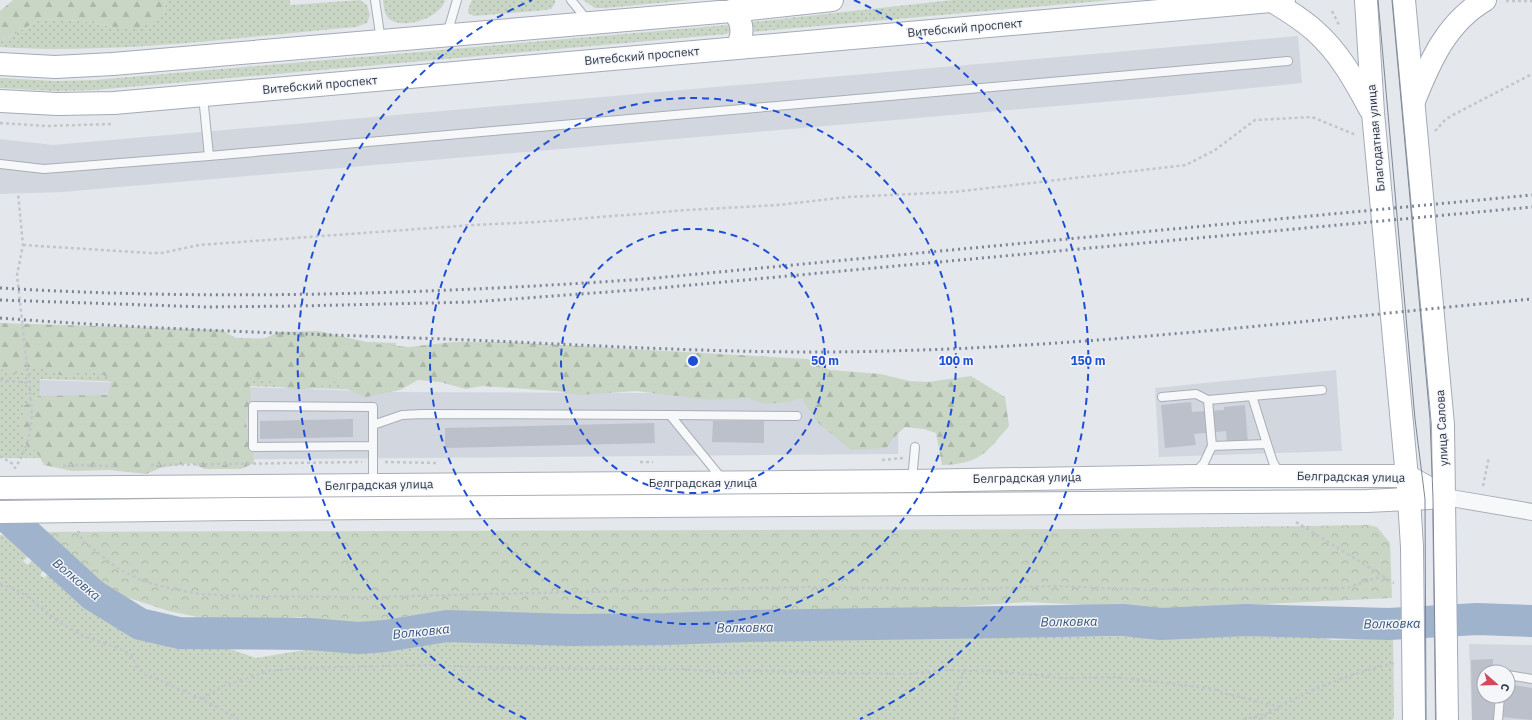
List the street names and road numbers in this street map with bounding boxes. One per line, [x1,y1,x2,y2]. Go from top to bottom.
street label: Витебский проспект [907,15,1024,40]
street label: Витебский проспект [584,43,701,68]
street label: Витебский проспект [262,72,379,97]
street label: Благодатная улица [1363,83,1388,192]
street label: улица Салова [1432,389,1451,467]
street label: Белградская улица [1297,468,1406,485]
street label: Белградская улица [973,469,1082,486]
street label: Белградская улица [649,475,758,490]
street label: Белградская улица [325,476,434,493]

